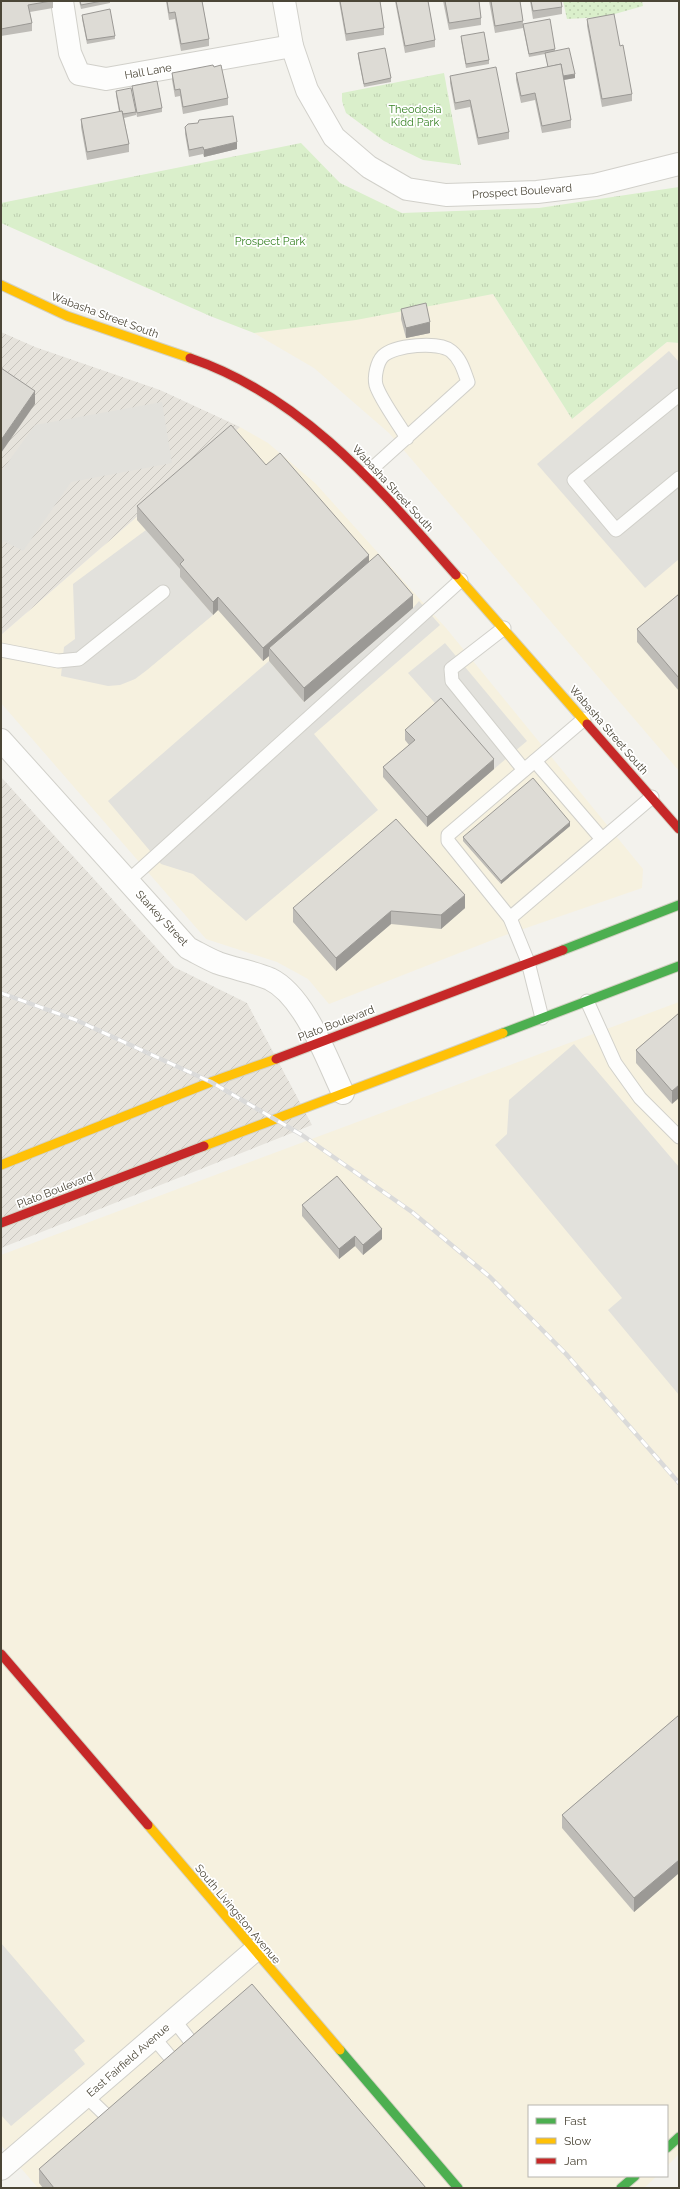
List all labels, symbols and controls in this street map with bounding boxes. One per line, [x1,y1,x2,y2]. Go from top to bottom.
street label: Hall Lane [123,61,173,82]
park label: Theodosia Kidd Park [388,103,442,129]
street label: Prospect Boulevard [472,182,573,201]
park label: Prospect Park [235,235,305,248]
street label: Wabasha Street South [49,290,160,341]
street label: Wabasha Street South [349,442,436,534]
street label: Wabasha Street South [567,683,651,777]
street label: Starkey Street [133,888,191,949]
street label: Plato Boulevard [296,1003,376,1044]
street label: Plato Boulevard [15,1170,95,1211]
street label: South Livingston Avenue [192,1862,283,1967]
street label: East Fairfield Avenue [84,2021,173,2100]
legend [528,2105,668,2177]
text: Fast [564,2114,587,2128]
text: Slow [564,2134,591,2148]
text: Jam [564,2154,587,2168]

